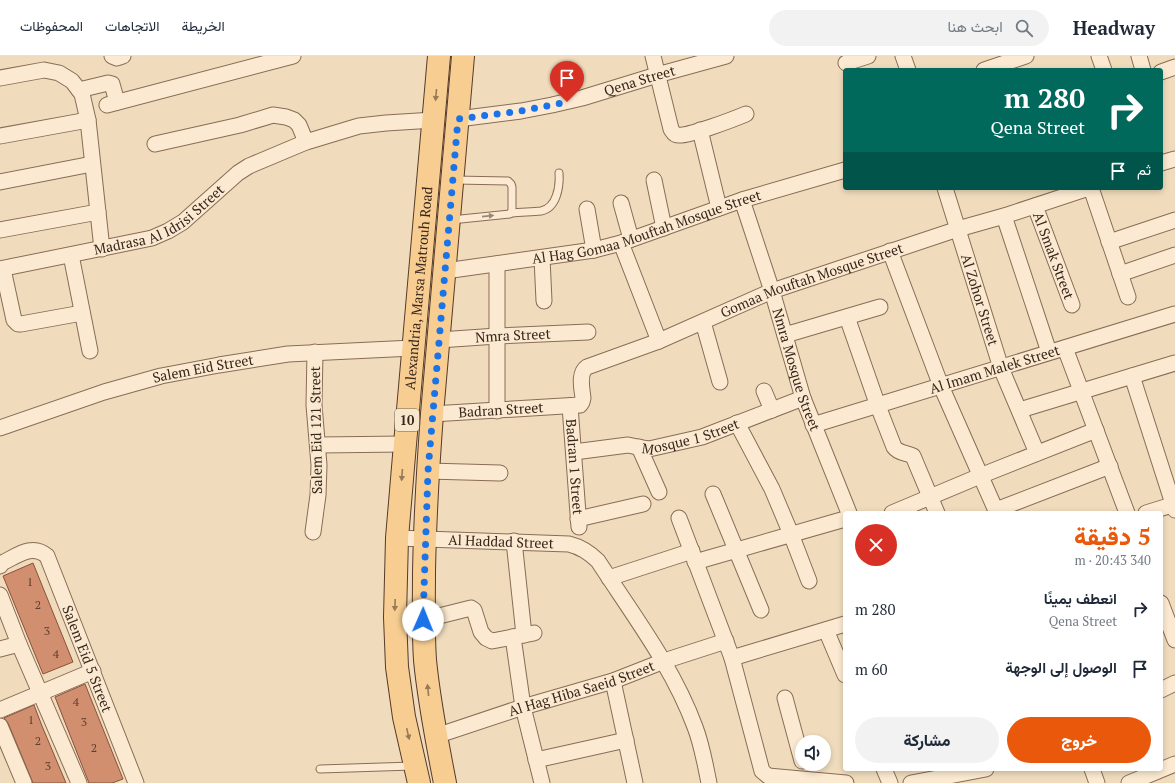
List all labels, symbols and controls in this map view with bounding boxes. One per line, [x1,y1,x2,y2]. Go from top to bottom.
search box [769,10,1049,46]
text: Headway [1073,15,1155,40]
text: المحفوظات [20,16,83,35]
text: الاتجاهات [105,16,159,35]
text: الخريطة [181,16,225,35]
text: ابحث هنا [948,16,1003,36]
icon: search [1013,17,1035,39]
street label: Qena Street [601,60,678,100]
pin [550,61,584,102]
icon: arrive [556,67,578,89]
text: 280 m [1004,79,1085,116]
icon: right [1099,84,1151,136]
one-way arrow [433,89,439,101]
text: Qena Street [990,115,1085,139]
text: ثم [1137,159,1151,179]
icon: arrive [1107,160,1129,182]
street label: Madrasa Al Idrisi Street [92,179,228,259]
street label: Alexandria, Marsa Matrouh Road [400,185,437,391]
street label: Al Hag Gomaa Mouftah Mosque Street [531,185,764,268]
street label: Al Smak Street [1029,209,1079,303]
one-way arrow [482,213,494,219]
street label: Gomaa Mouftah Mosque Street [717,238,906,322]
street label: Al Zohor Street [957,251,1004,349]
street label: Nmra Mosque Street [768,306,825,434]
street label: Nmra Street [474,324,552,346]
street label: Al Imam Malek Street [927,340,1063,398]
street label: Salem Eid Street [150,350,256,387]
street label: Salem Eid 121 Street [305,365,326,494]
street label: Badran Street [458,397,545,421]
road number: 10 [395,409,419,431]
street label: Mosque 1 Street [641,413,742,459]
street label: Badran 1 Street [562,418,588,516]
one-way arrow [399,469,406,481]
text: 5 دقيقة [1074,520,1151,552]
button: close [855,524,897,566]
street label: Al Haddad Street [448,530,555,552]
text: 340 m · 20:43 [1074,551,1151,569]
house number: 1 [27,574,33,589]
text: انعطف يمينًا [1044,588,1117,608]
house number: 2 [35,597,41,612]
icon: right [1129,598,1151,620]
one-way arrow [392,599,398,612]
position arrow [402,599,444,641]
text: 280 m [855,599,896,619]
street label: Salem Eid 5 Street [58,602,118,715]
text: Qena Street [1049,612,1117,630]
house number: 3 [44,623,50,638]
house number: 4 [53,646,60,661]
street label: Al Hag Hiba Saeid Street [506,655,658,720]
text: الوصول إلى الوجهة [1005,657,1117,677]
icon: arrive [1129,658,1151,680]
text: 60 m [855,659,888,679]
one-way arrow [425,684,431,696]
house number: 4 [73,694,80,709]
house number: 1 [28,712,34,727]
house number: 3 [81,714,87,729]
button: مشاركة [855,717,999,763]
button: خروج [1007,717,1151,763]
one-way arrow [405,728,411,740]
house number: 2 [35,733,41,748]
map controls [795,735,831,771]
button: sound [795,735,831,771]
house number: 2 [91,740,97,755]
house number: 3 [45,758,51,773]

